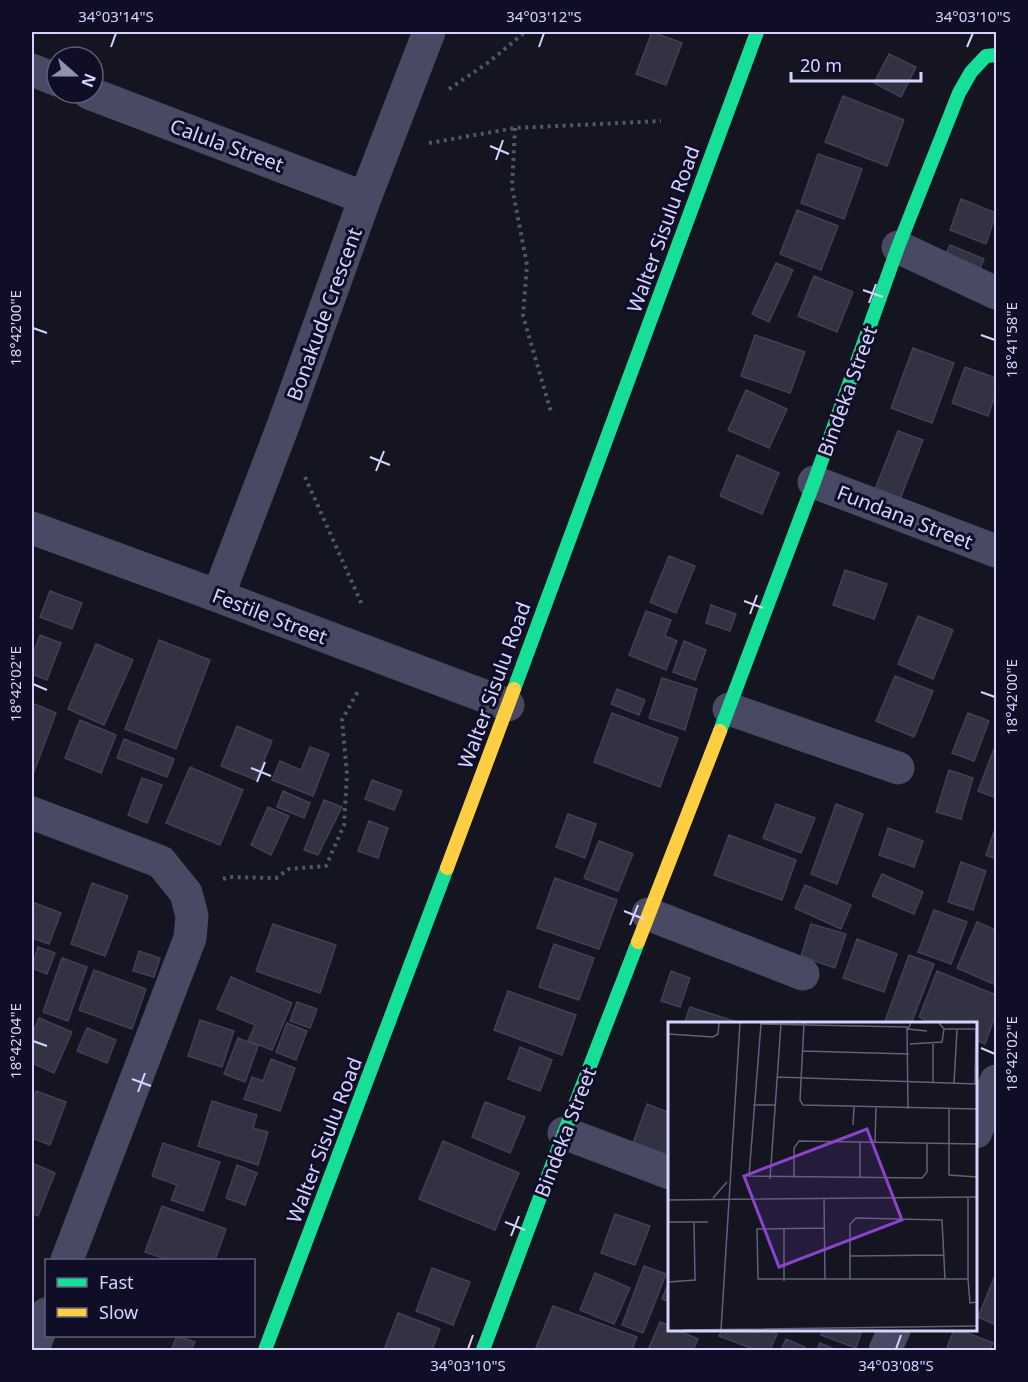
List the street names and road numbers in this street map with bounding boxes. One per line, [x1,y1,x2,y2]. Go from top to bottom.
street label: Calula Street [167,112,287,178]
street label: Walter Sisulu Road [620,142,706,316]
street label: Bonakude Crescent [280,224,368,404]
street label: Bindeka Street [811,322,883,460]
street label: Fundana Street [833,479,977,555]
street label: Festile Street [209,582,331,650]
street label: Walter Sisulu Road [451,598,537,772]
street label: Walter Sisulu Road [280,1053,368,1227]
street label: Bindeka Street [528,1063,602,1201]

